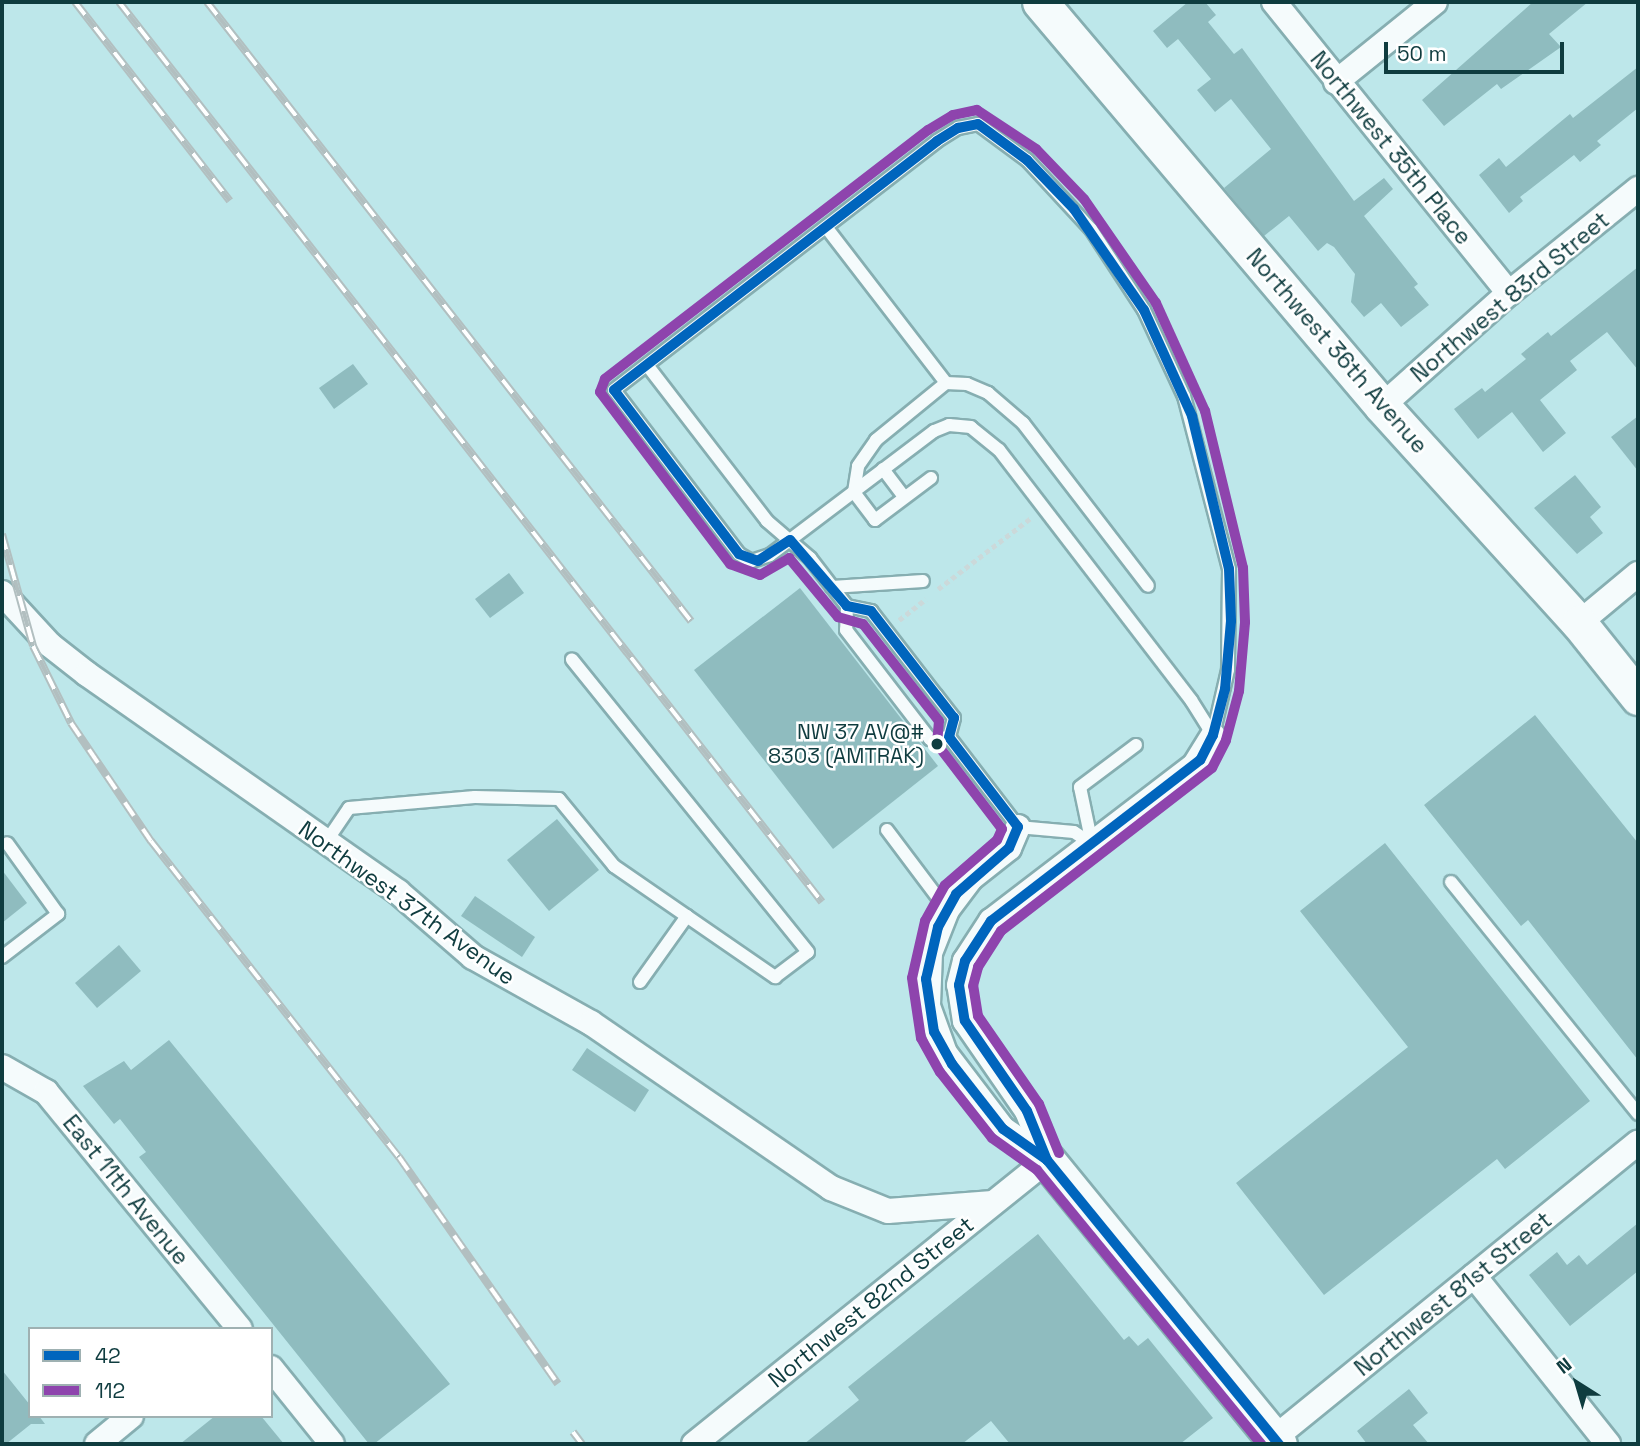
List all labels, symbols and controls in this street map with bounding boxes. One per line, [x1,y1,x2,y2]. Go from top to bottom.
scale bar [1388,28,1568,72]
text: 50 m [1397,40,1447,67]
street label: Northwest 35th Place [1304,46,1478,250]
street label: Northwest 83rd Street [1405,206,1615,388]
street label: Northwest 36th Avenue [1240,243,1434,459]
place label: NW 37 AV@# 8303 (AMTRAK) [768,719,924,769]
marker: NW 37 AV@# 8303 (AMTRAK) [930,737,944,751]
street label: Northwest 37th Avenue [293,815,521,991]
street label: East 11th Avenue [57,1109,195,1271]
street label: Northwest 81st Street [1349,1206,1557,1382]
street label: Northwest 82nd Street [763,1211,979,1393]
legend [28,1327,273,1418]
text: 42 [95,1342,121,1369]
north arrow [1542,1348,1612,1418]
text: N [1551,1352,1577,1380]
text: 112 [95,1377,125,1404]

